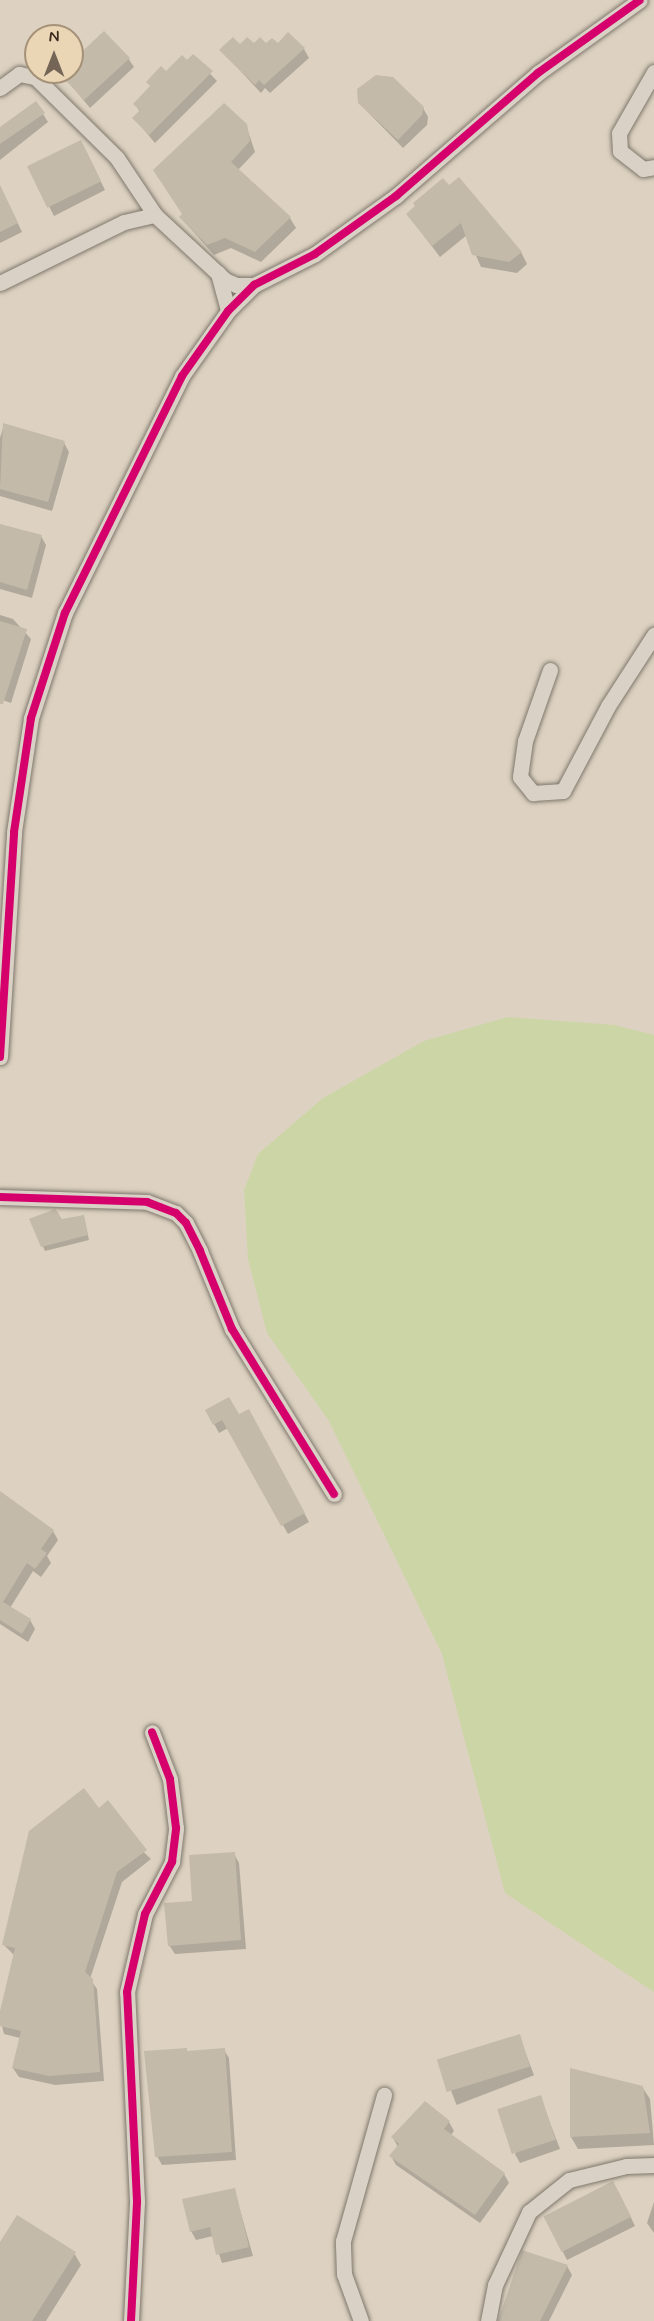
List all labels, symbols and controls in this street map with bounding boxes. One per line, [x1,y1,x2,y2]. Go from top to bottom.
north arrow [24,24,84,84]
text: N [49,27,59,48]

